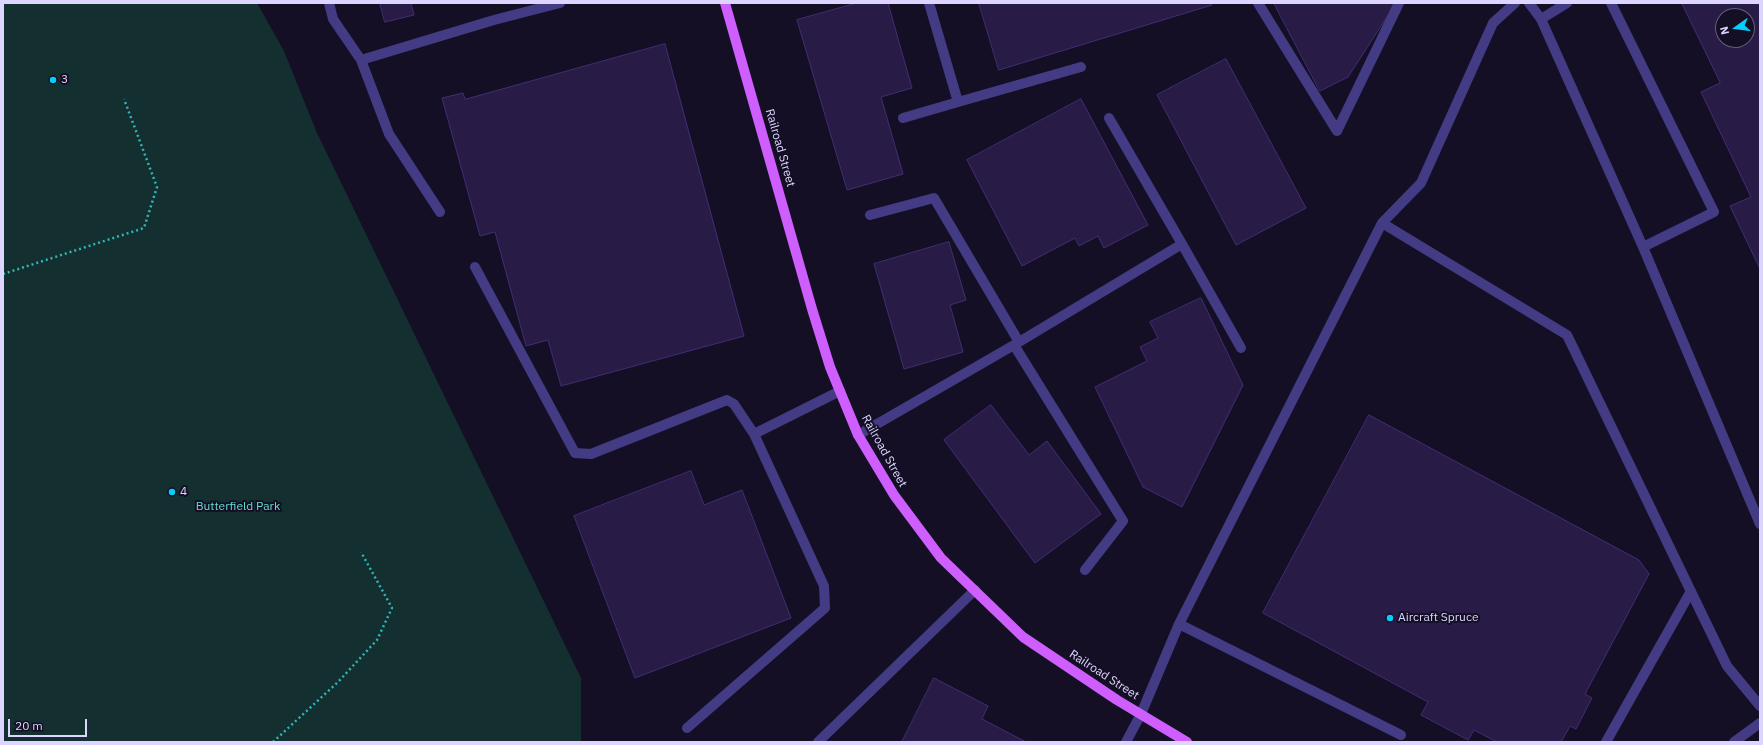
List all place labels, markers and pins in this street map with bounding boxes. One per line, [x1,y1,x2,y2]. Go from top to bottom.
place label: 3 [61,73,68,87]
marker: 3 [48,75,58,85]
place label: 4 [180,485,187,499]
marker: 4 [167,487,177,497]
place label: Aircraft Spruce [1398,611,1478,625]
marker: Aircraft Spruce [1385,613,1395,623]

